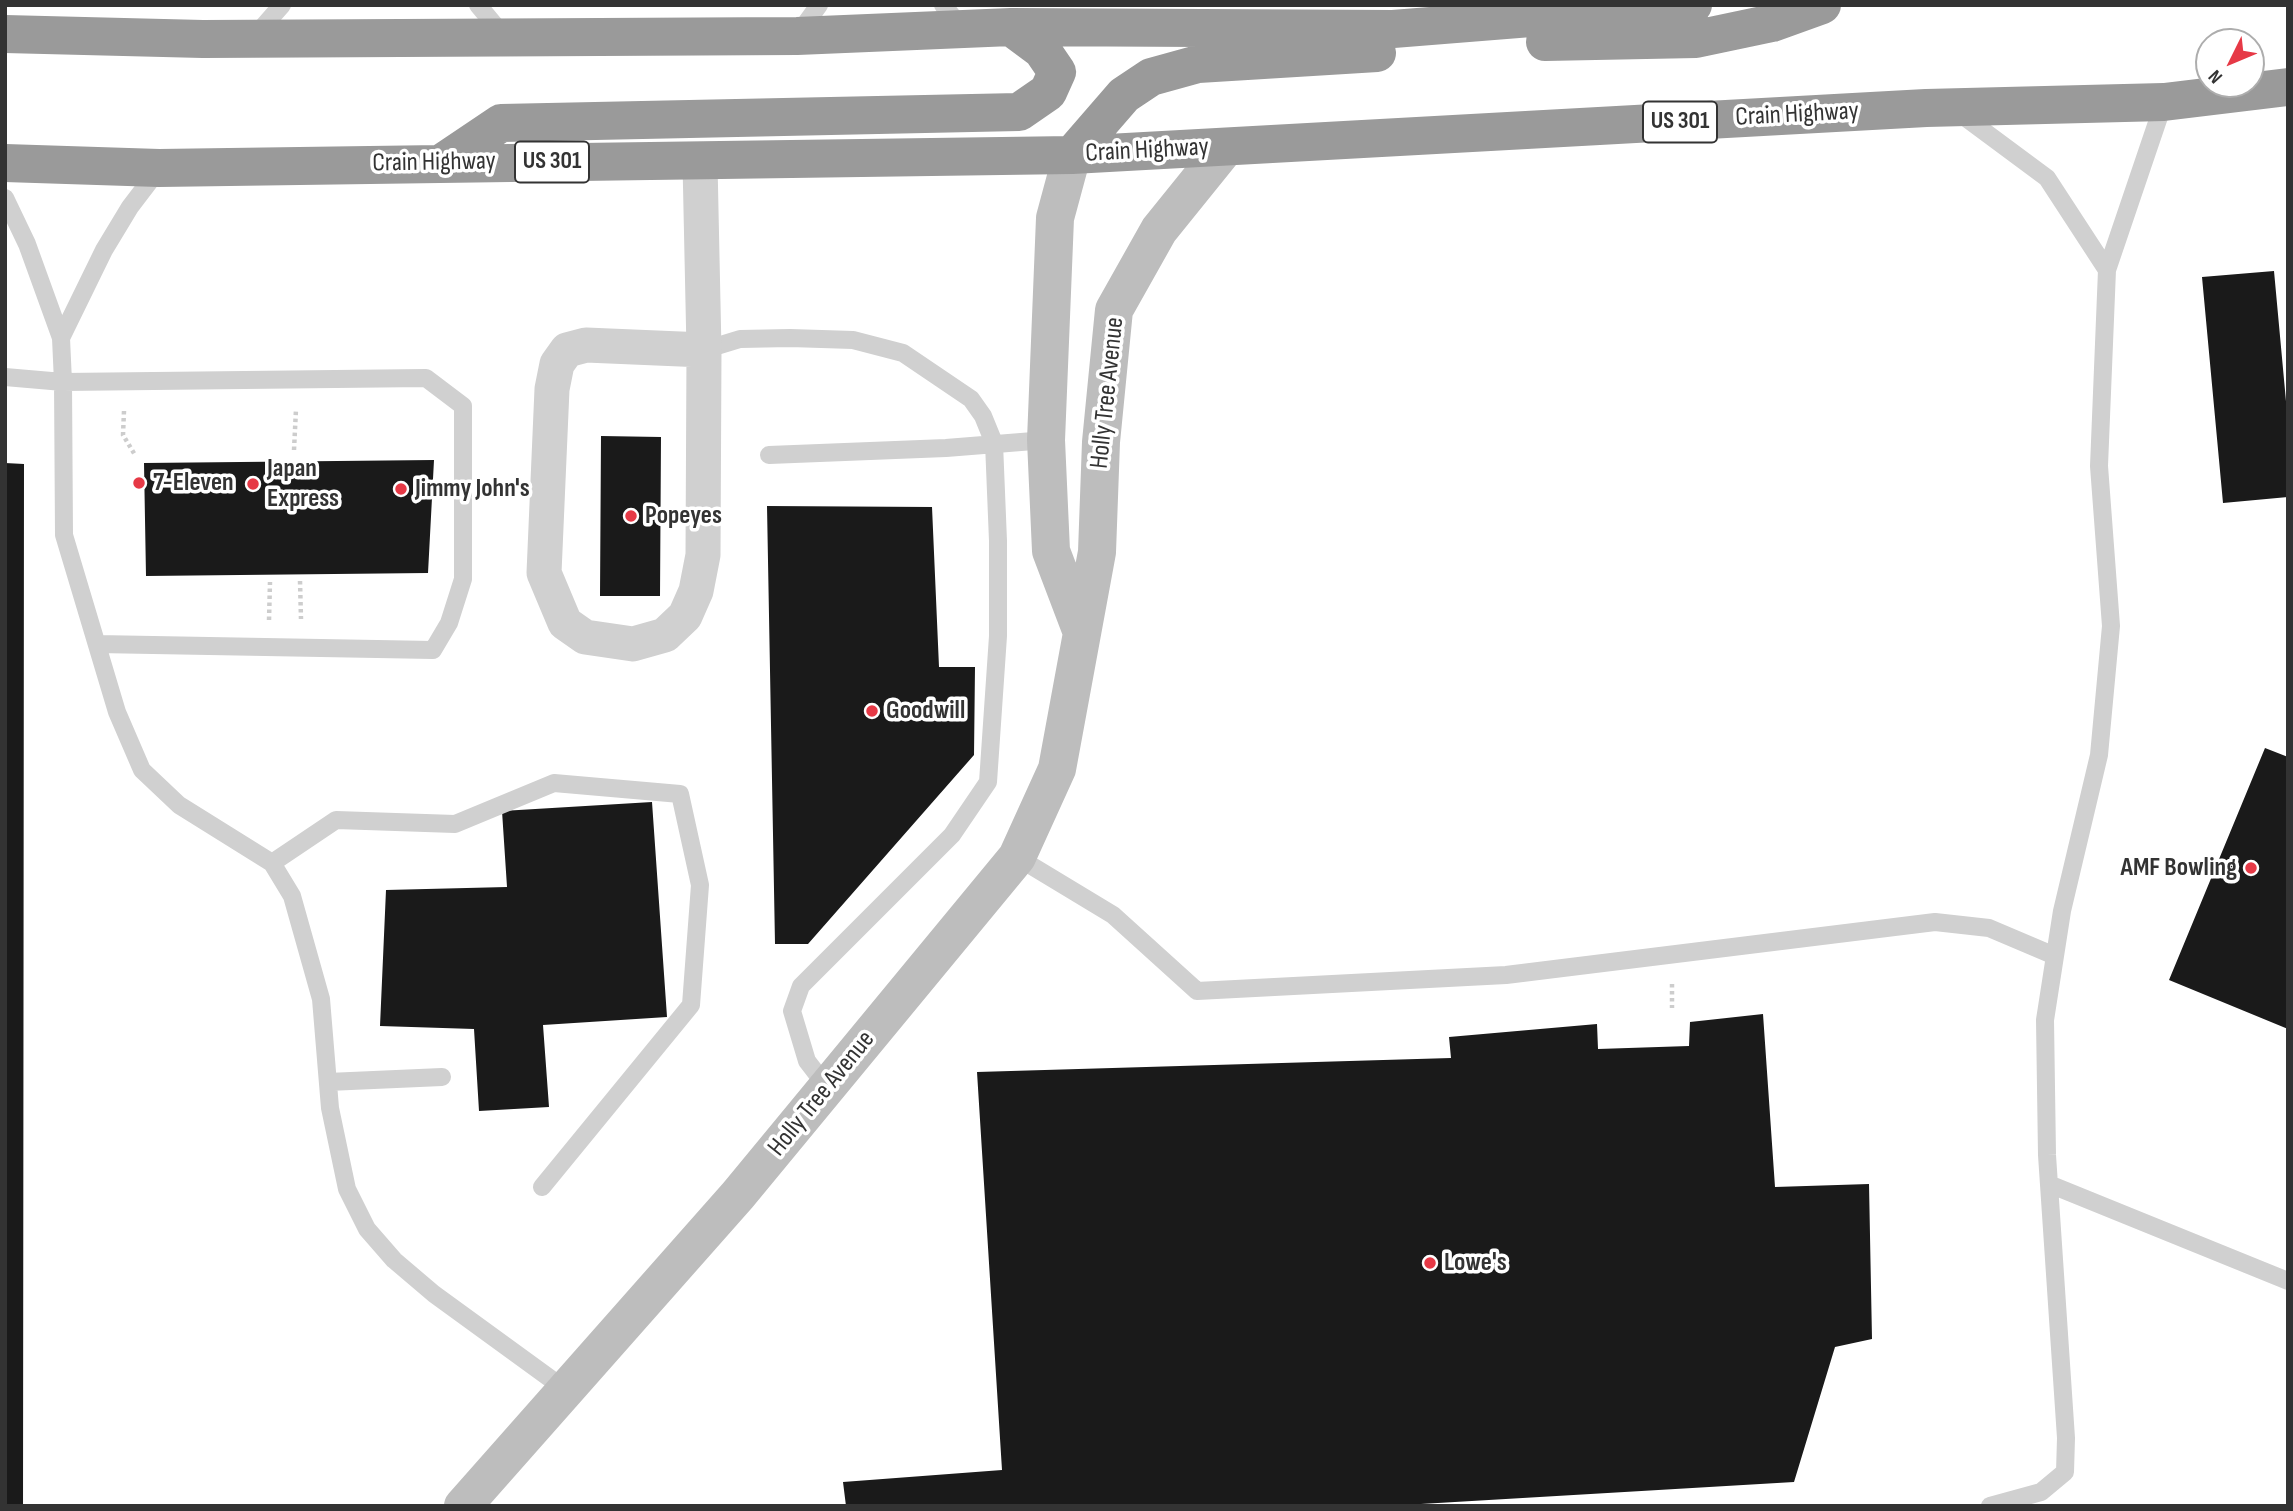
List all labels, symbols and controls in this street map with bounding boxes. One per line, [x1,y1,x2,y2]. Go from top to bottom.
north arrow [2195,28,2265,98]
text: N [2204,65,2228,88]
street label: Crain Highway [1735,96,1859,134]
road number: US 301 [1643,101,1717,142]
street label: Crain Highway [1085,132,1209,170]
road number: US 301 [515,142,589,182]
street label: Crain Highway [372,146,496,180]
street label: Holly Tree Avenue [1085,316,1131,470]
place label: Japan Express [267,453,339,514]
place label: 7-Eleven [153,467,234,499]
place label: Jimmy John's [415,473,530,505]
marker: 7-Eleven [131,475,147,491]
marker: Japan Express [245,476,261,492]
marker: Jimmy John's [393,481,409,497]
place label: Popeyes [645,500,722,532]
marker: Popeyes [623,508,639,524]
place label: Goodwill [886,695,965,727]
marker: Goodwill [864,703,880,719]
place label: AMF Bowling [2121,852,2237,884]
marker: AMF Bowling [2243,860,2259,876]
street label: Holly Tree Avenue [762,1025,882,1163]
place label: Lowe's [1444,1247,1507,1279]
marker: Lowe's [1422,1255,1438,1271]

